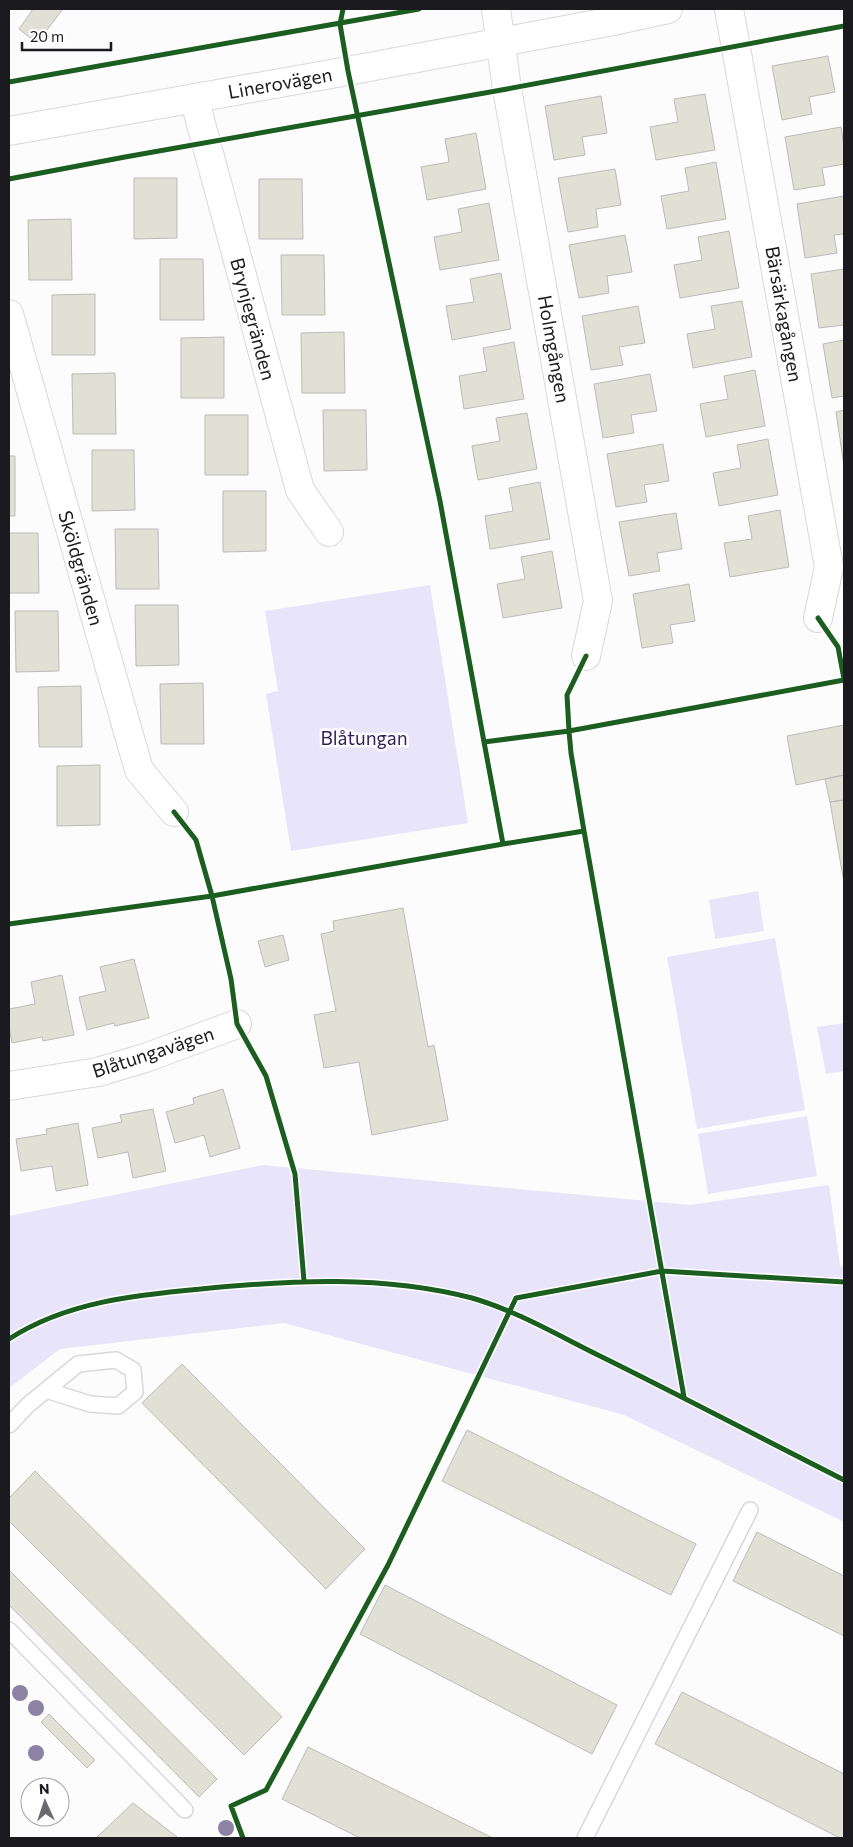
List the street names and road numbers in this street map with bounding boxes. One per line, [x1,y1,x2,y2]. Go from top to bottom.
street label: Linerovägen [226,62,334,103]
street label: Bärsärkagången [761,244,808,384]
street label: Brynjegränden [226,255,281,383]
street label: Holmgången [534,293,575,405]
street label: Sköldgränden [54,508,109,628]
street label: Blåtungavägen [89,1021,217,1082]

